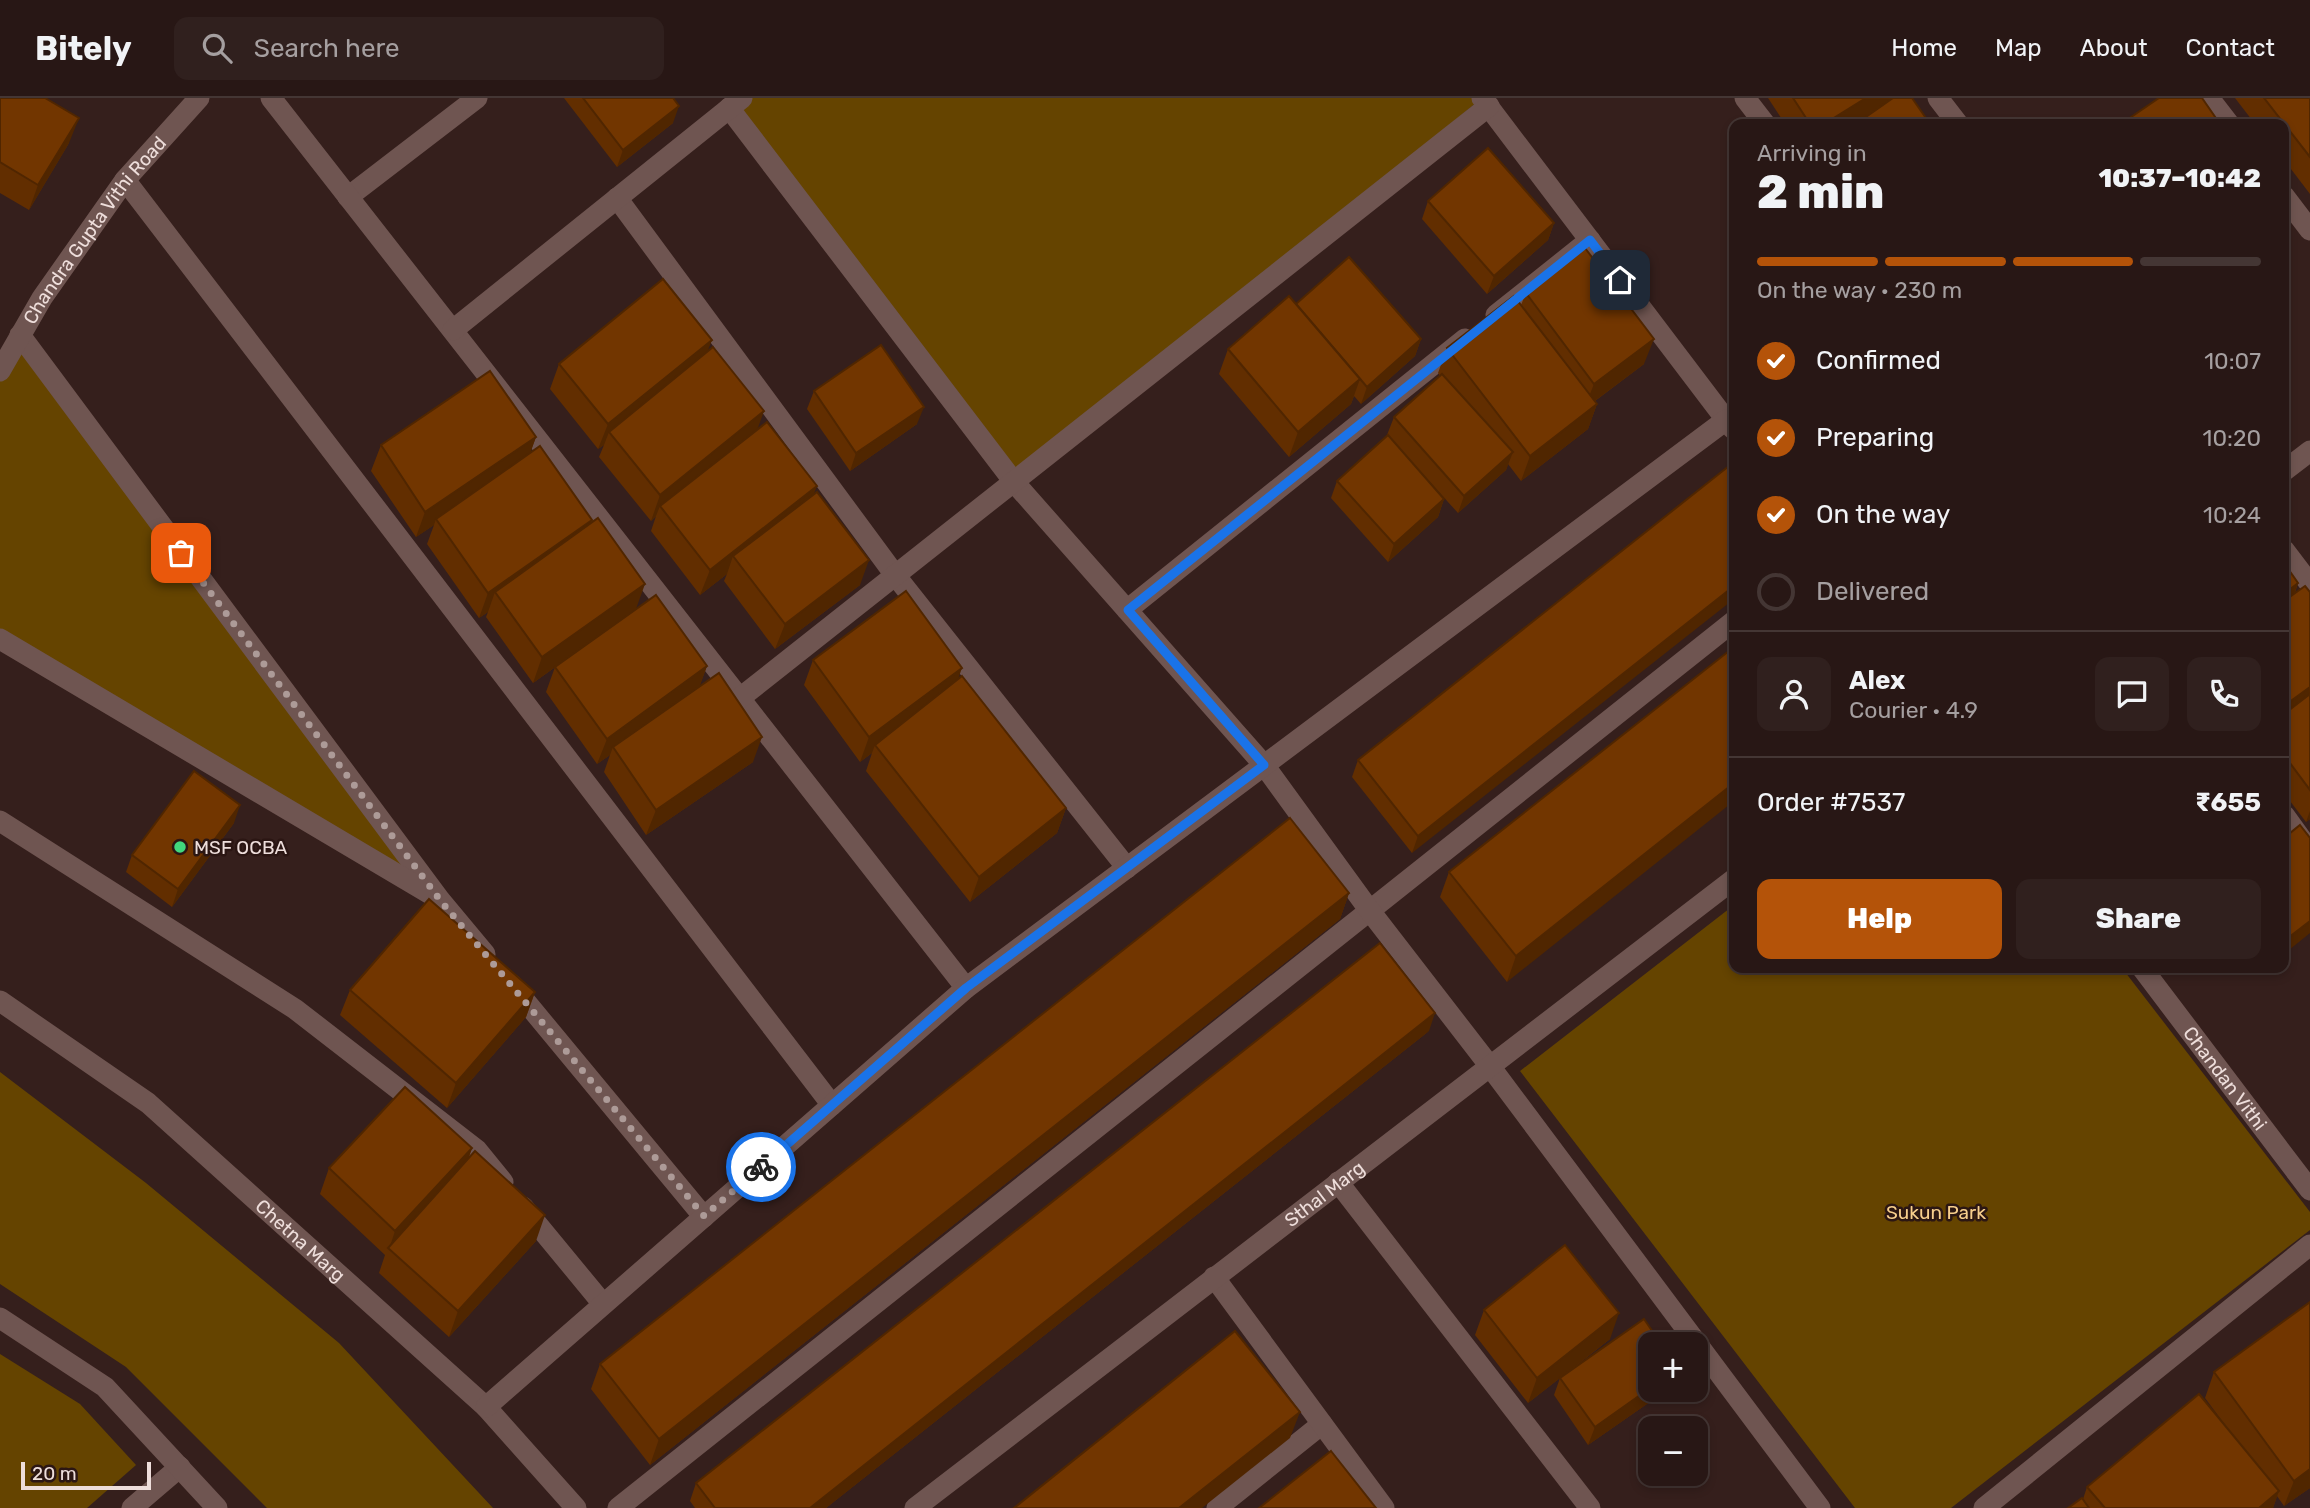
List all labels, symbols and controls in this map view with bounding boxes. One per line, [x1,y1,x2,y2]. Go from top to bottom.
search box [174,17,664,80]
text: Bitely [35,29,132,68]
icon: search [198,29,236,67]
text: Search here [254,33,400,64]
text: Home [1891,34,1957,62]
text: Map [1995,34,2042,62]
text: About [2080,34,2148,62]
text: Contact [2186,34,2275,62]
street label: Chandra Gupta Vithi Road [18,131,171,328]
text: Arriving in [1757,139,1867,167]
text: 10:37–10:42 [2098,163,2261,194]
text: 2 min [1757,165,1884,220]
pin [1590,250,1650,310]
icon: home [1601,261,1639,299]
text: On the way · 230 m [1757,276,1962,304]
icon: check [1757,342,1795,380]
text: Confirmed [1816,345,1941,376]
text: 10:07 [2204,347,2261,375]
icon: check [1757,419,1795,457]
text: Preparing [1816,422,1934,453]
text: 10:20 [2203,424,2261,452]
icon: check [1757,496,1795,534]
text: On the way [1816,499,1950,530]
text: 10:24 [2203,501,2261,529]
pin [151,523,211,583]
icon: bag [162,534,200,572]
text: Delivered [1816,576,1929,607]
button: person [1757,657,1831,731]
button: chat [2095,657,2169,731]
button: phone [2187,657,2261,731]
text: Alex [1849,665,1905,696]
text: Courier · 4.9 [1849,696,1978,724]
text: Order #7537 [1757,787,1905,818]
text: ₹655 [2195,787,2261,818]
place label: MSF OCBA [194,836,287,859]
marker: MSF OCBA [172,839,188,855]
button: Help [1757,879,2002,959]
button: Share [2016,879,2261,959]
street label: Chandan Vithi [2178,1022,2272,1135]
courier [726,1132,796,1202]
icon: bike [742,1148,780,1186]
street label: Sthal Marg [1280,1156,1369,1232]
street label: Chetna Marg [251,1194,350,1287]
park label: Sukun Park [1886,1201,1986,1224]
map controls [1638,1332,1708,1486]
button: + [1638,1332,1708,1402]
button: − [1638,1416,1708,1486]
scale bar [21,1459,150,1491]
text: 20 m [32,1462,77,1485]

